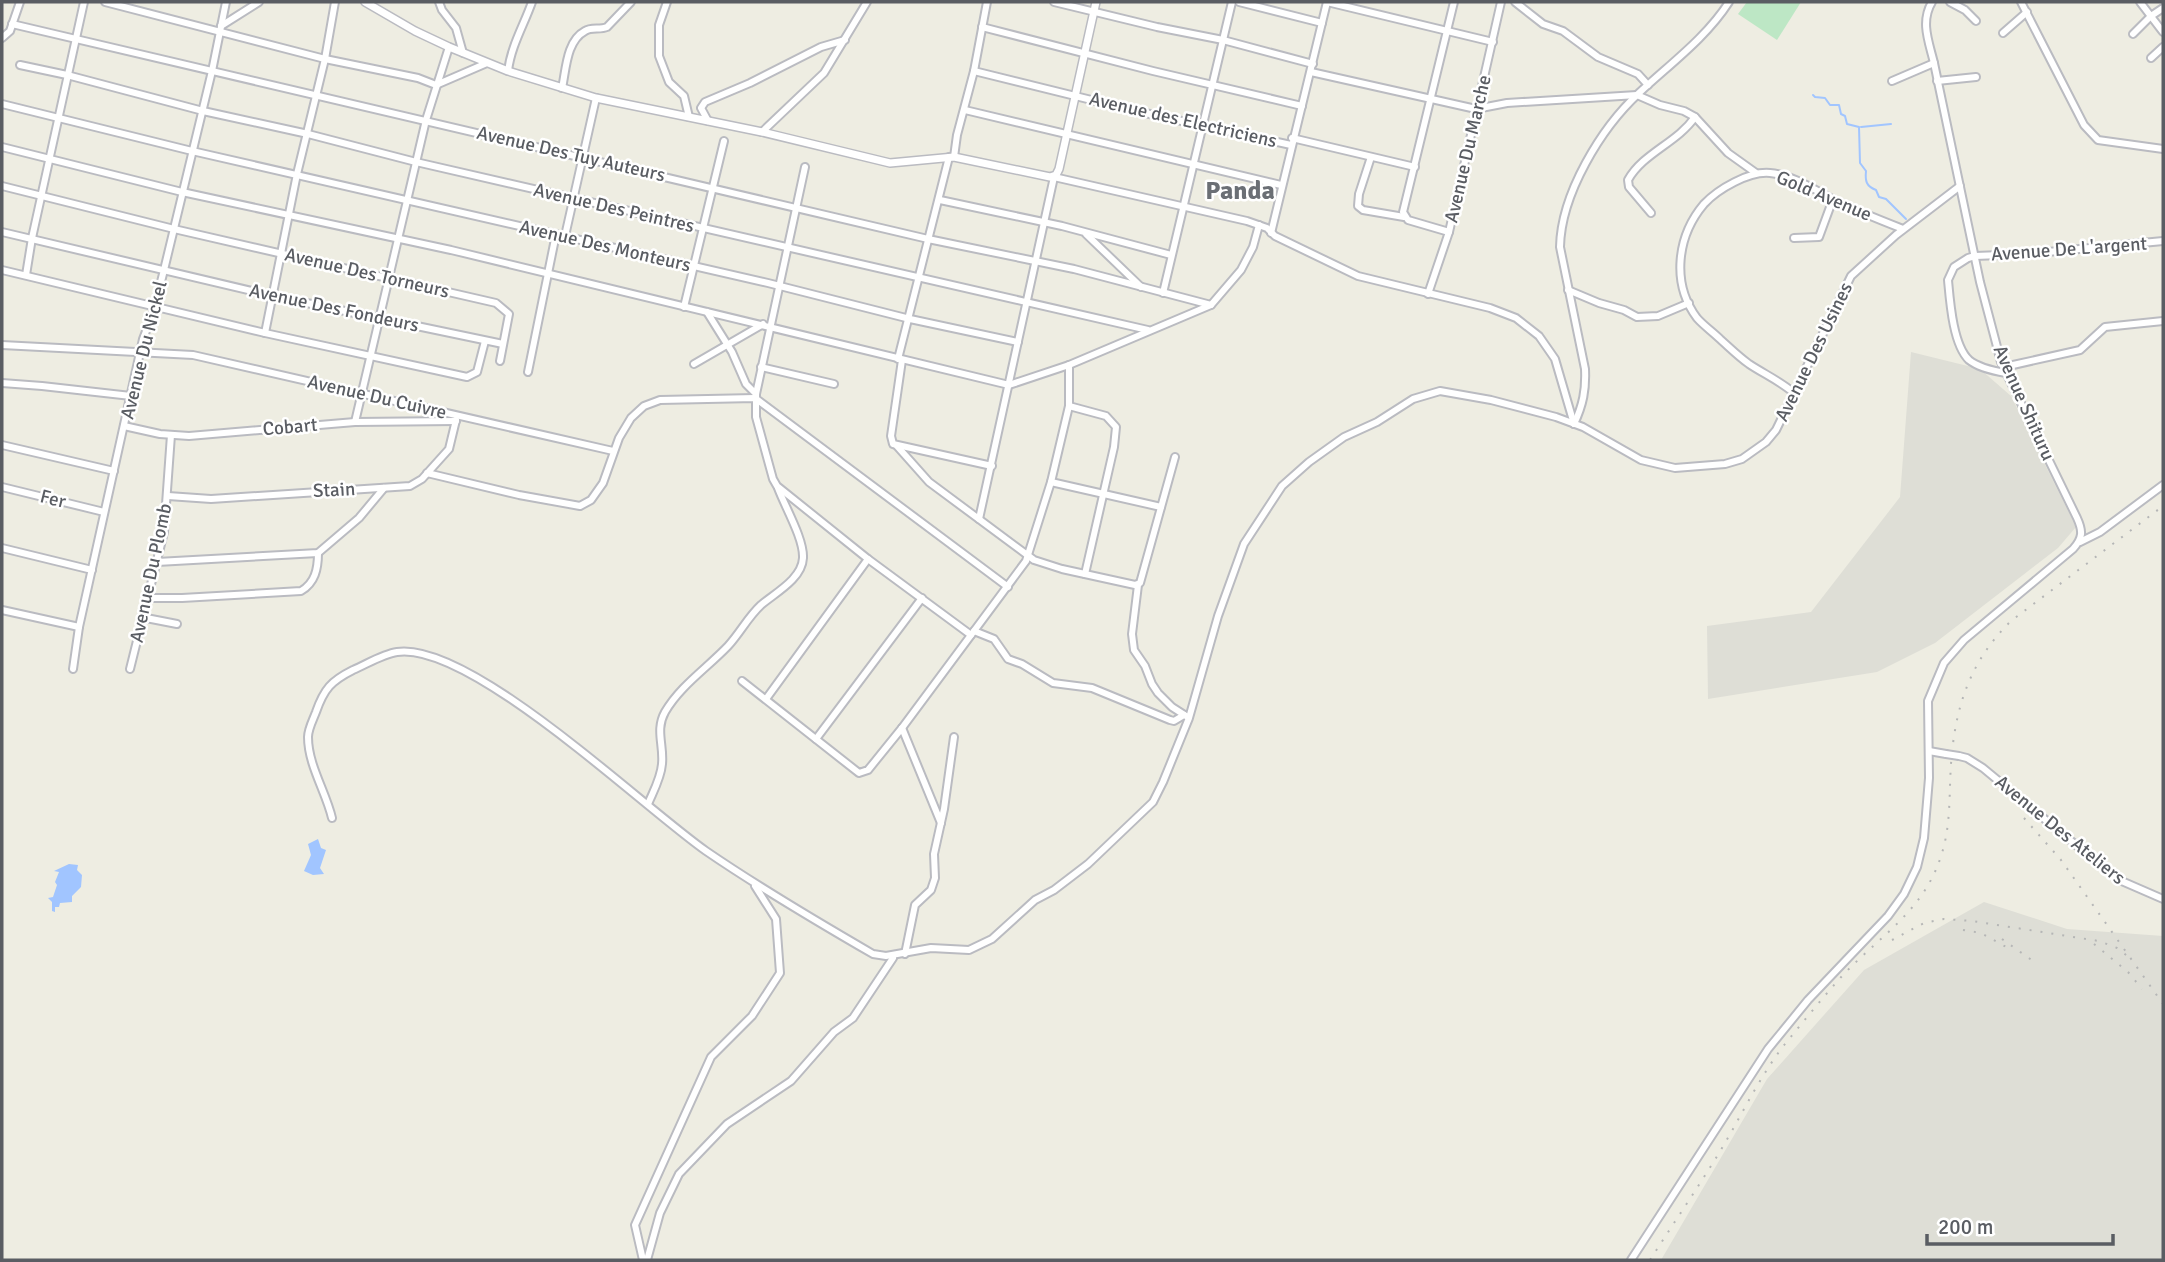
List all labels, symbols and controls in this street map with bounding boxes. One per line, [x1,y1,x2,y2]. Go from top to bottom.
street label: Avenue Du Marche [1439,73,1497,225]
street label: Avenue des Electriciens [1087,87,1279,153]
street label: Avenue Des Tuy Auteurs [474,121,668,187]
street label: Gold Avenue [1773,165,1875,227]
district label: Panda [1205,175,1275,207]
street label: Avenue Des Peintres [531,178,697,238]
street label: Avenue Des Monteurs [517,215,693,277]
street label: Avenue De L'argent [1990,232,2148,266]
street label: Avenue Des Torneurs [282,242,452,304]
street label: Avenue Du Nickel [115,278,173,422]
street label: Avenue Des Fondeurs [247,278,421,338]
street label: Avenue Des Usines [1770,279,1858,425]
street label: Avenue Shituru [1988,341,2060,465]
street label: Avenue Du Cuivre [305,369,449,425]
street label: Cobart [262,413,319,441]
street label: Stain [312,477,356,503]
street label: Fer [38,484,68,514]
street label: Avenue Du Plomb [125,501,177,645]
street label: Avenue Des Ateliers [1990,770,2130,890]
scale bar [1927,1202,2112,1246]
text: 200 m [1938,1214,1993,1240]

